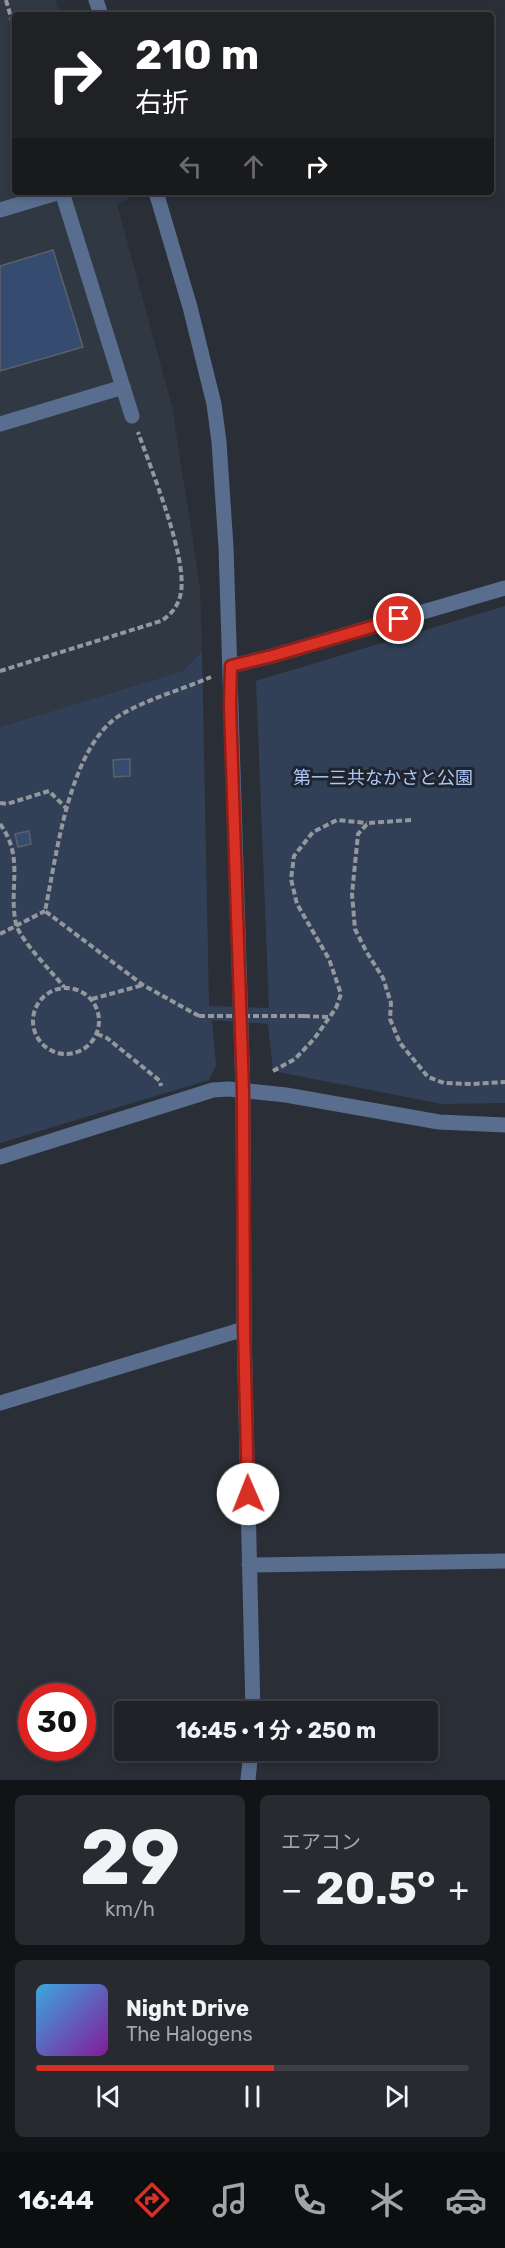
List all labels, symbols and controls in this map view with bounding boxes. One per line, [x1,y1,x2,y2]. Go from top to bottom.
text: 210 m [135,30,259,80]
icon: right [36,36,114,114]
text: 右折 [135,87,189,119]
icon: left [174,150,207,183]
icon: ahead [237,150,270,183]
icon: right [300,150,333,183]
pin [373,593,424,644]
icon: arrive [382,602,415,635]
park label: 第一三共なかさと公園 [293,767,473,789]
position arrow [216,1462,280,1526]
speed limit sign: 30 [18,1683,96,1761]
text: 16:45 · 1 分 · 250 m [176,1717,376,1744]
text: 29 [80,1811,180,1904]
text: エアコン [281,1830,361,1854]
text: 20.5° [316,1862,435,1915]
text: − [281,1870,302,1909]
text: + [448,1870,469,1909]
text: km/h [105,1897,155,1921]
text: Night Drive [126,1995,249,2022]
text: The Halogens [126,2022,253,2046]
icon: previous [92,2080,125,2113]
icon: pause [236,2080,269,2113]
icon: next [380,2080,413,2113]
icon: directions [131,2179,173,2221]
icon: music [209,2179,251,2221]
icon: phone [288,2179,330,2221]
icon: climate [366,2179,408,2221]
icon: car [445,2179,487,2221]
text: 16:44 [18,2184,94,2216]

